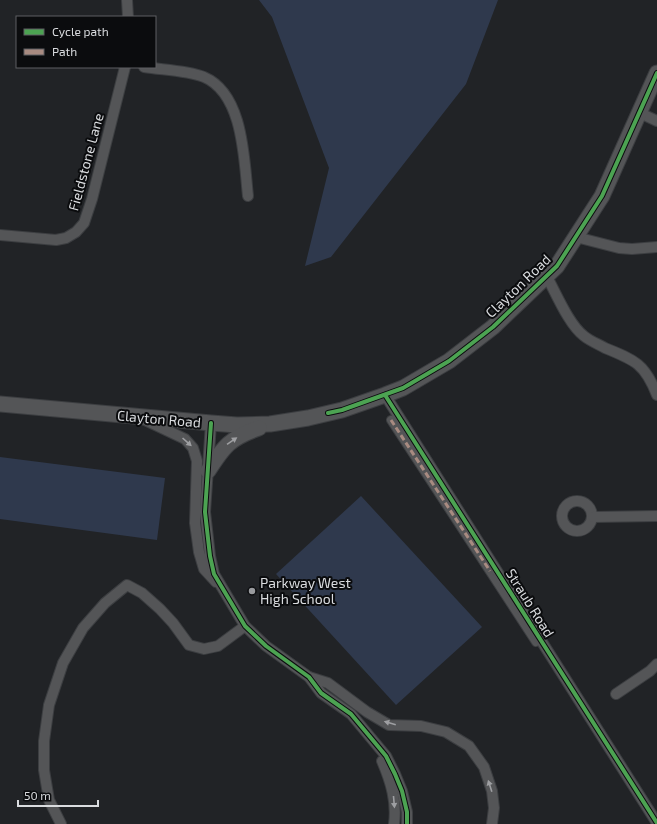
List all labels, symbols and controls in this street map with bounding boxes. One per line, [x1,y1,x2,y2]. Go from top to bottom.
legend [16,16,156,68]
text: Cycle path [52,24,109,38]
text: Path [52,44,77,58]
street label: Fieldstone Lane [64,111,107,213]
street label: Clayton Road [482,250,554,321]
street label: Clayton Road [116,406,202,431]
one-way arrow [182,437,191,446]
one-way arrow [227,437,238,445]
street label: Straub Road [503,565,558,640]
place label: Parkway West High School [260,574,351,607]
marker: Parkway West High School [247,586,257,596]
one-way arrow [383,720,395,726]
one-way arrow [487,779,493,791]
scale bar [18,782,98,808]
text: 50 m [24,788,51,802]
one-way arrow [391,796,398,808]

